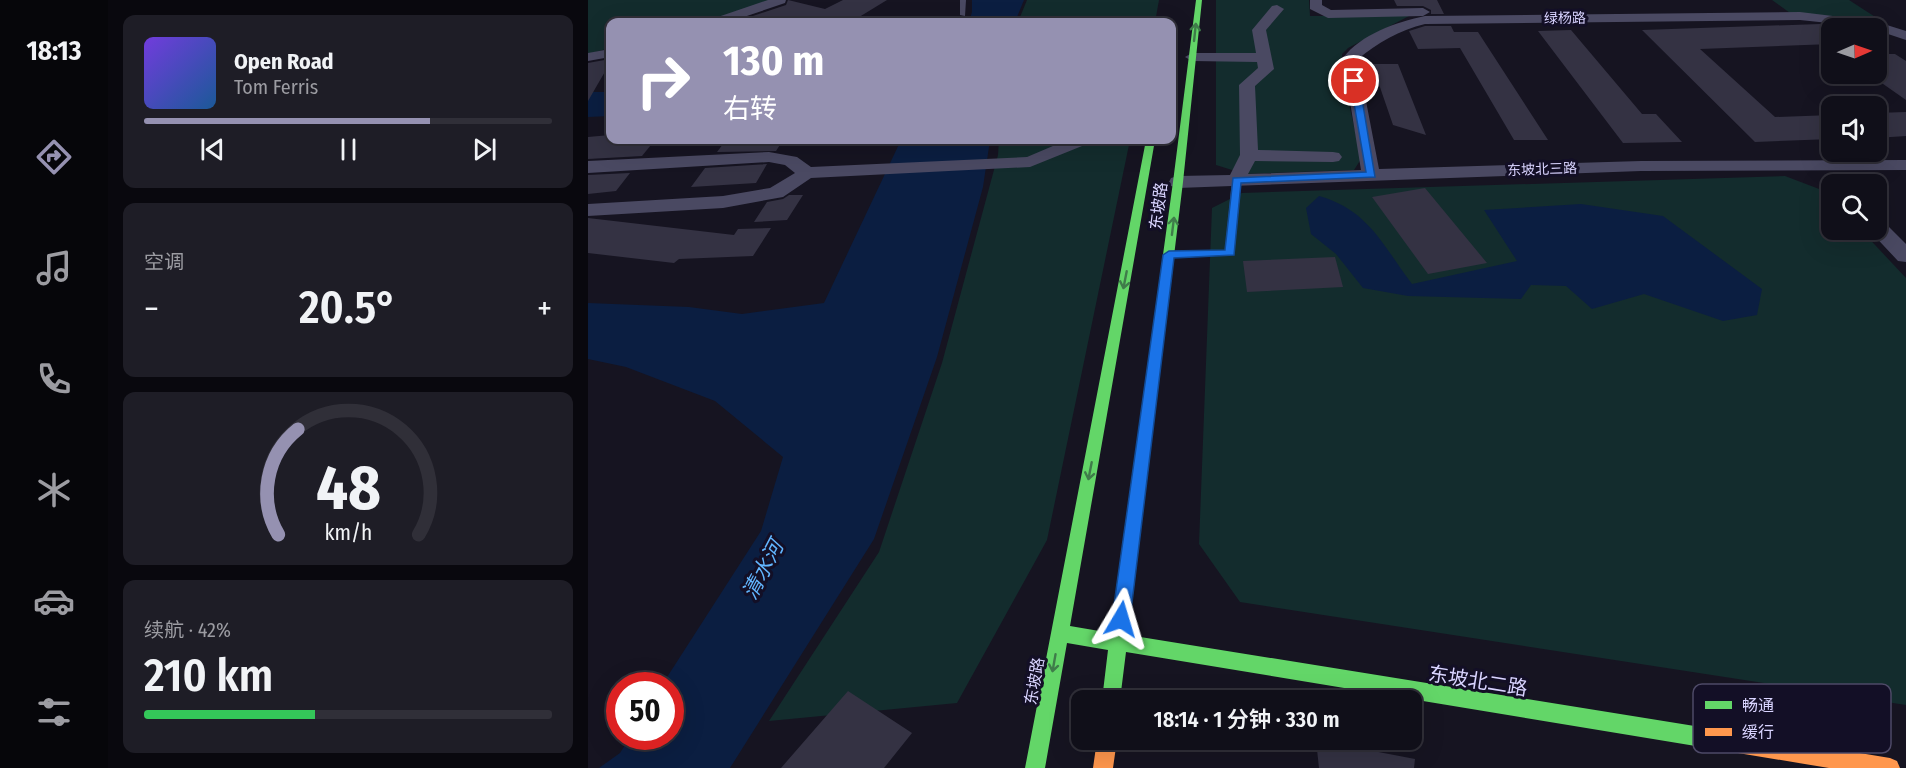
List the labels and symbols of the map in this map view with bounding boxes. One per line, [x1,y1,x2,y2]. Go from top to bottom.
street label: 绿杨路 [1544,10,1586,27]
north arrow [1821,18,1887,84]
one-way arrow [1190,23,1201,43]
pin [1328,55,1379,106]
street label: 东坡北三路 [1507,160,1577,179]
street label: 东坡路 [1146,181,1171,231]
one-way arrow [1167,217,1178,236]
one-way arrow [1119,269,1130,289]
one-way arrow [1084,461,1095,481]
water label: 清水河 [737,533,791,604]
position arrow [1089,587,1153,651]
one-way arrow [1048,653,1059,672]
street label: 东坡路 [1021,656,1048,706]
street label: 东坡北二路 [1427,661,1529,701]
speed limit sign: 50 [606,672,684,750]
legend [1693,684,1891,753]
text: 畅通 [1742,696,1774,715]
text: 缓行 [1742,723,1774,742]

